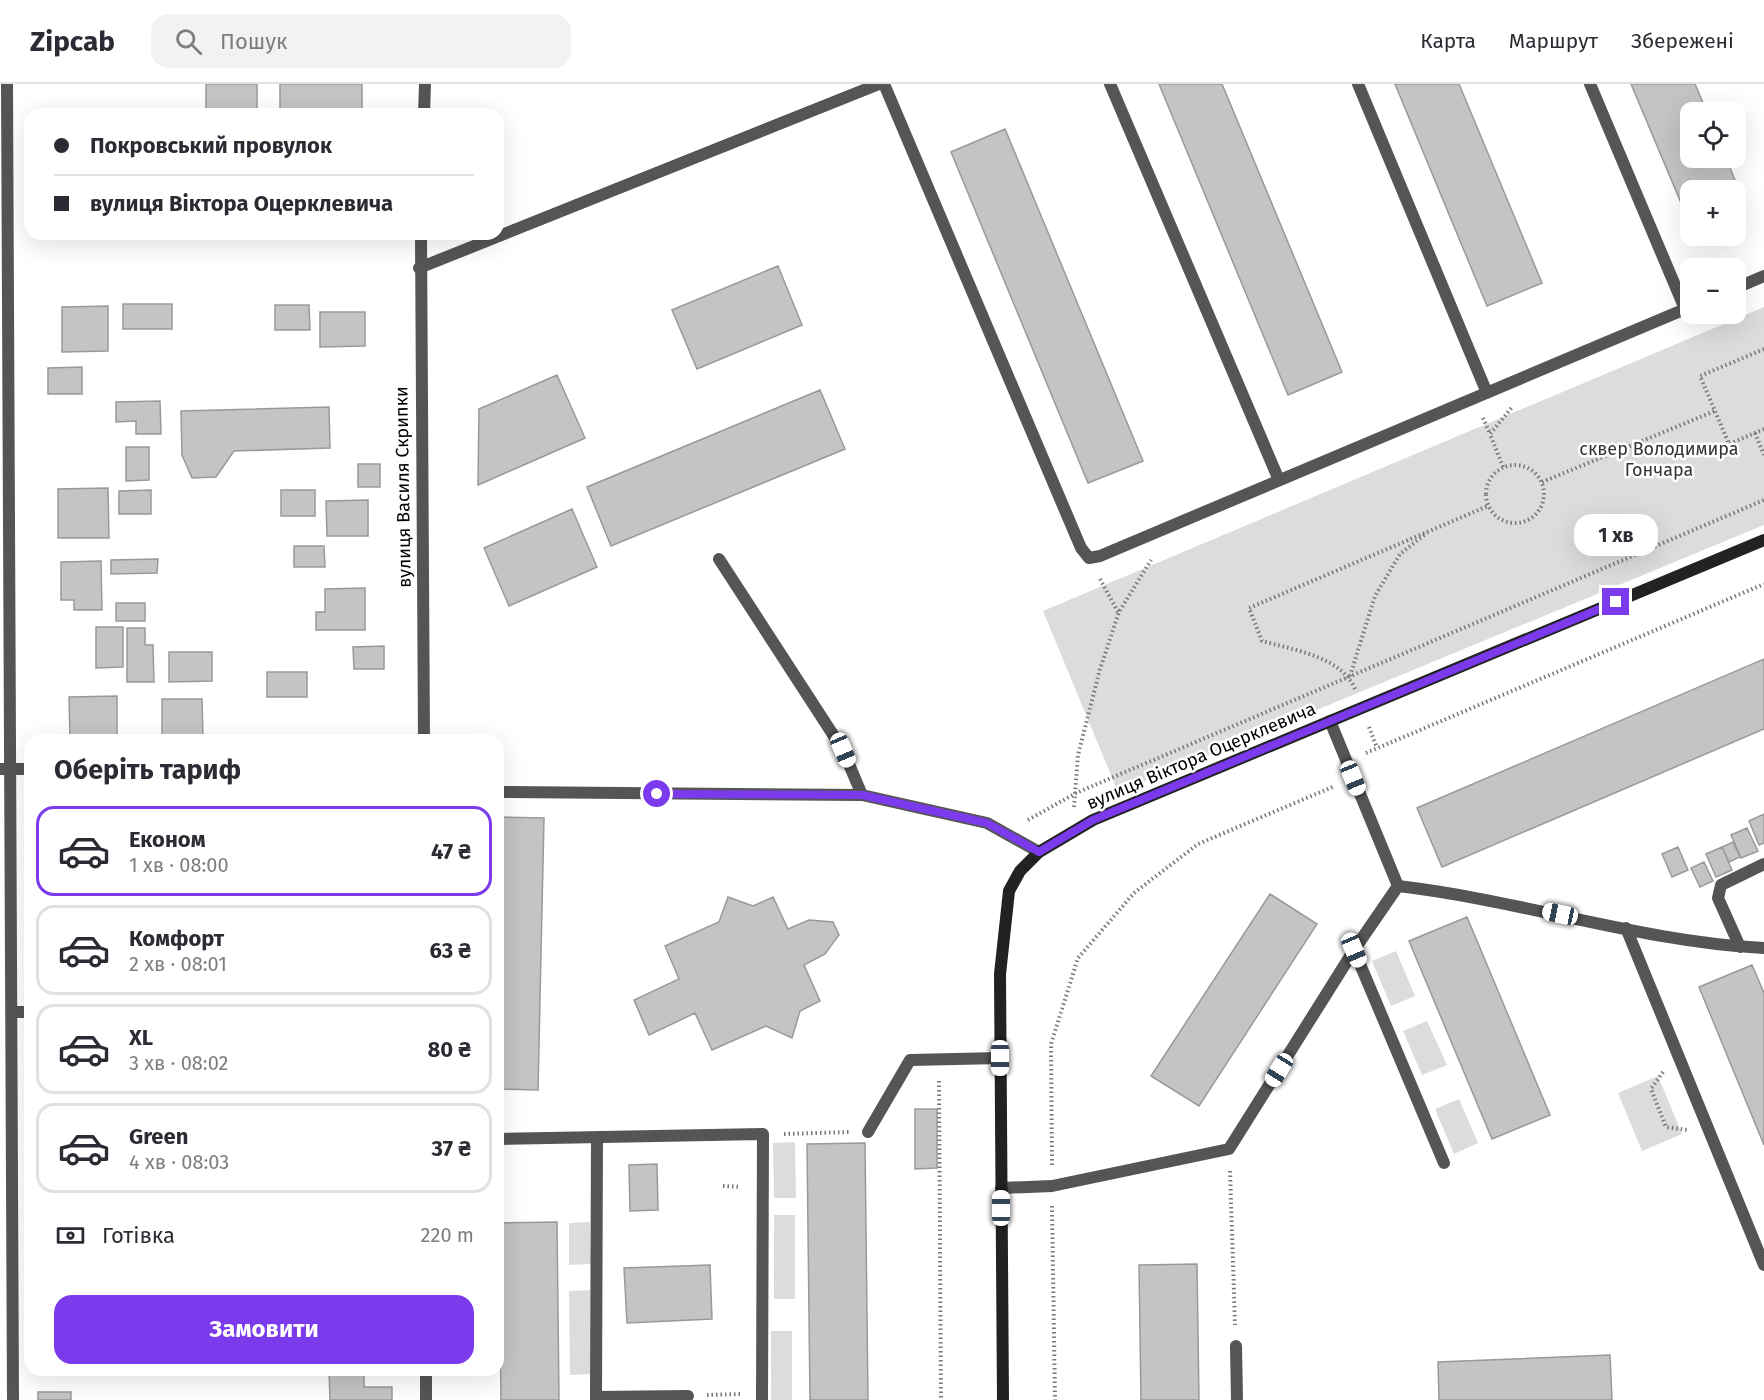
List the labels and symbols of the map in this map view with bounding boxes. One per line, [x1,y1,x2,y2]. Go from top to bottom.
street label: вулиця Василя Скрипки [390,386,416,588]
park label: сквер Володимира Гончара [1579,438,1739,481]
callout: 1 хв [1574,515,1658,557]
route end [1602,588,1629,615]
street label: вулиця Віктора Оцерклевича [1083,698,1319,814]
car [828,730,858,770]
car [1338,758,1368,798]
route start [643,780,670,807]
car [1541,901,1579,927]
car [1339,930,1369,970]
car [991,1040,1009,1076]
car [1262,1050,1296,1090]
car [992,1190,1010,1226]

